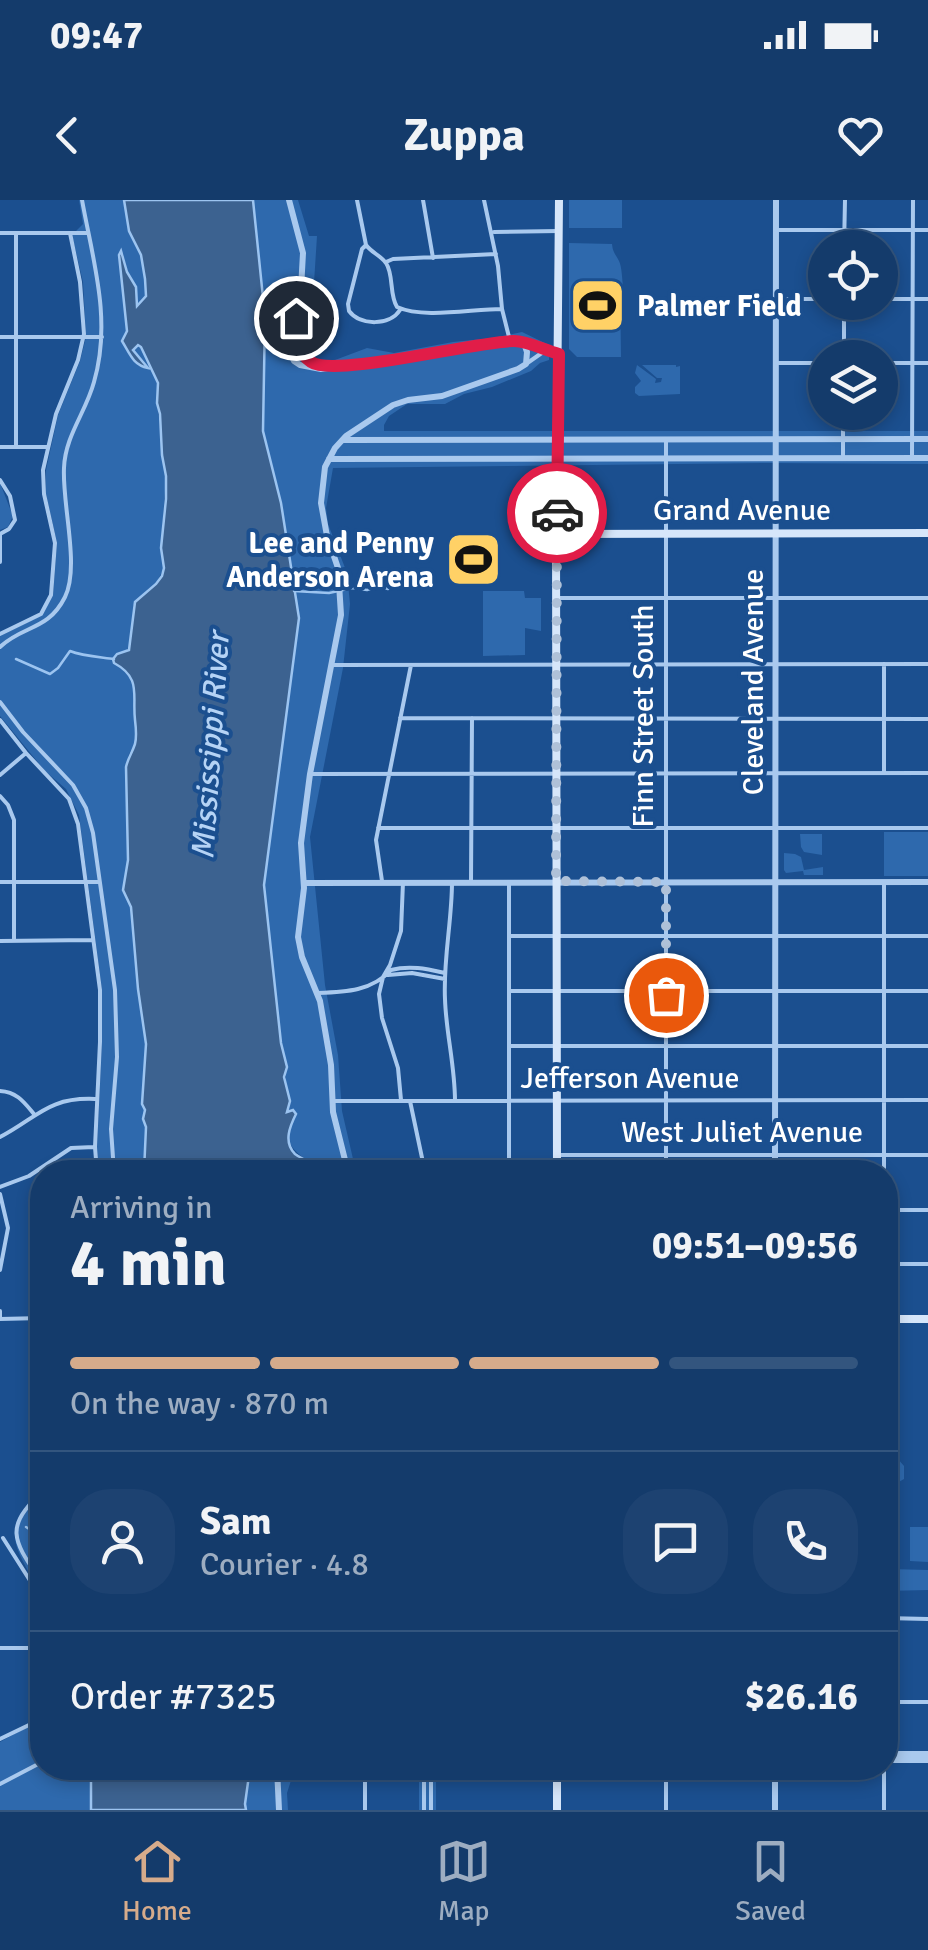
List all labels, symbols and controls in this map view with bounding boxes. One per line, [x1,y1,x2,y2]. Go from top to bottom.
text: 09:47 [50,12,143,59]
icon: back [40,108,95,163]
text: Zuppa [403,108,525,163]
icon: heart [833,108,888,163]
map controls [808,230,898,430]
button: locate [808,230,898,320]
pin [254,276,339,361]
sports icon: Palmer Field [568,276,628,336]
place label: Palmer Field [637,288,802,325]
icon: home [269,291,324,346]
button: layers [808,340,898,430]
courier [507,463,607,563]
icon: car [530,486,585,541]
street label: Grand Avenue [653,492,831,529]
place label: Lee and Penny Anderson Arena [226,525,434,596]
sports icon: Lee and Penny Anderson Arena [443,530,503,590]
street label: Cleveland Avenue [735,569,772,795]
street label: Finn Street South [625,604,662,828]
water label: Mississippi River [183,627,238,861]
pin [624,953,709,1038]
icon: bag [639,968,694,1023]
street label: Jefferson Avenue [521,1060,740,1097]
street label: West Juliet Avenue [621,1114,863,1151]
text: Arriving in [70,1188,212,1227]
text: 09:51–09:56 [652,1222,858,1269]
text: 4 min [70,1224,227,1304]
text: On the way · 870 m [70,1384,329,1423]
button: person [70,1489,175,1594]
button: chat [623,1489,728,1594]
button: phone [753,1489,858,1594]
text: Sam [200,1498,271,1545]
text: Courier · 4.8 [200,1545,369,1584]
text: Order #7325 [70,1673,277,1720]
text: $26.16 [745,1673,858,1720]
tab: Home [122,1834,192,1928]
tab: Map [436,1834,491,1928]
tab: Saved [735,1834,806,1928]

